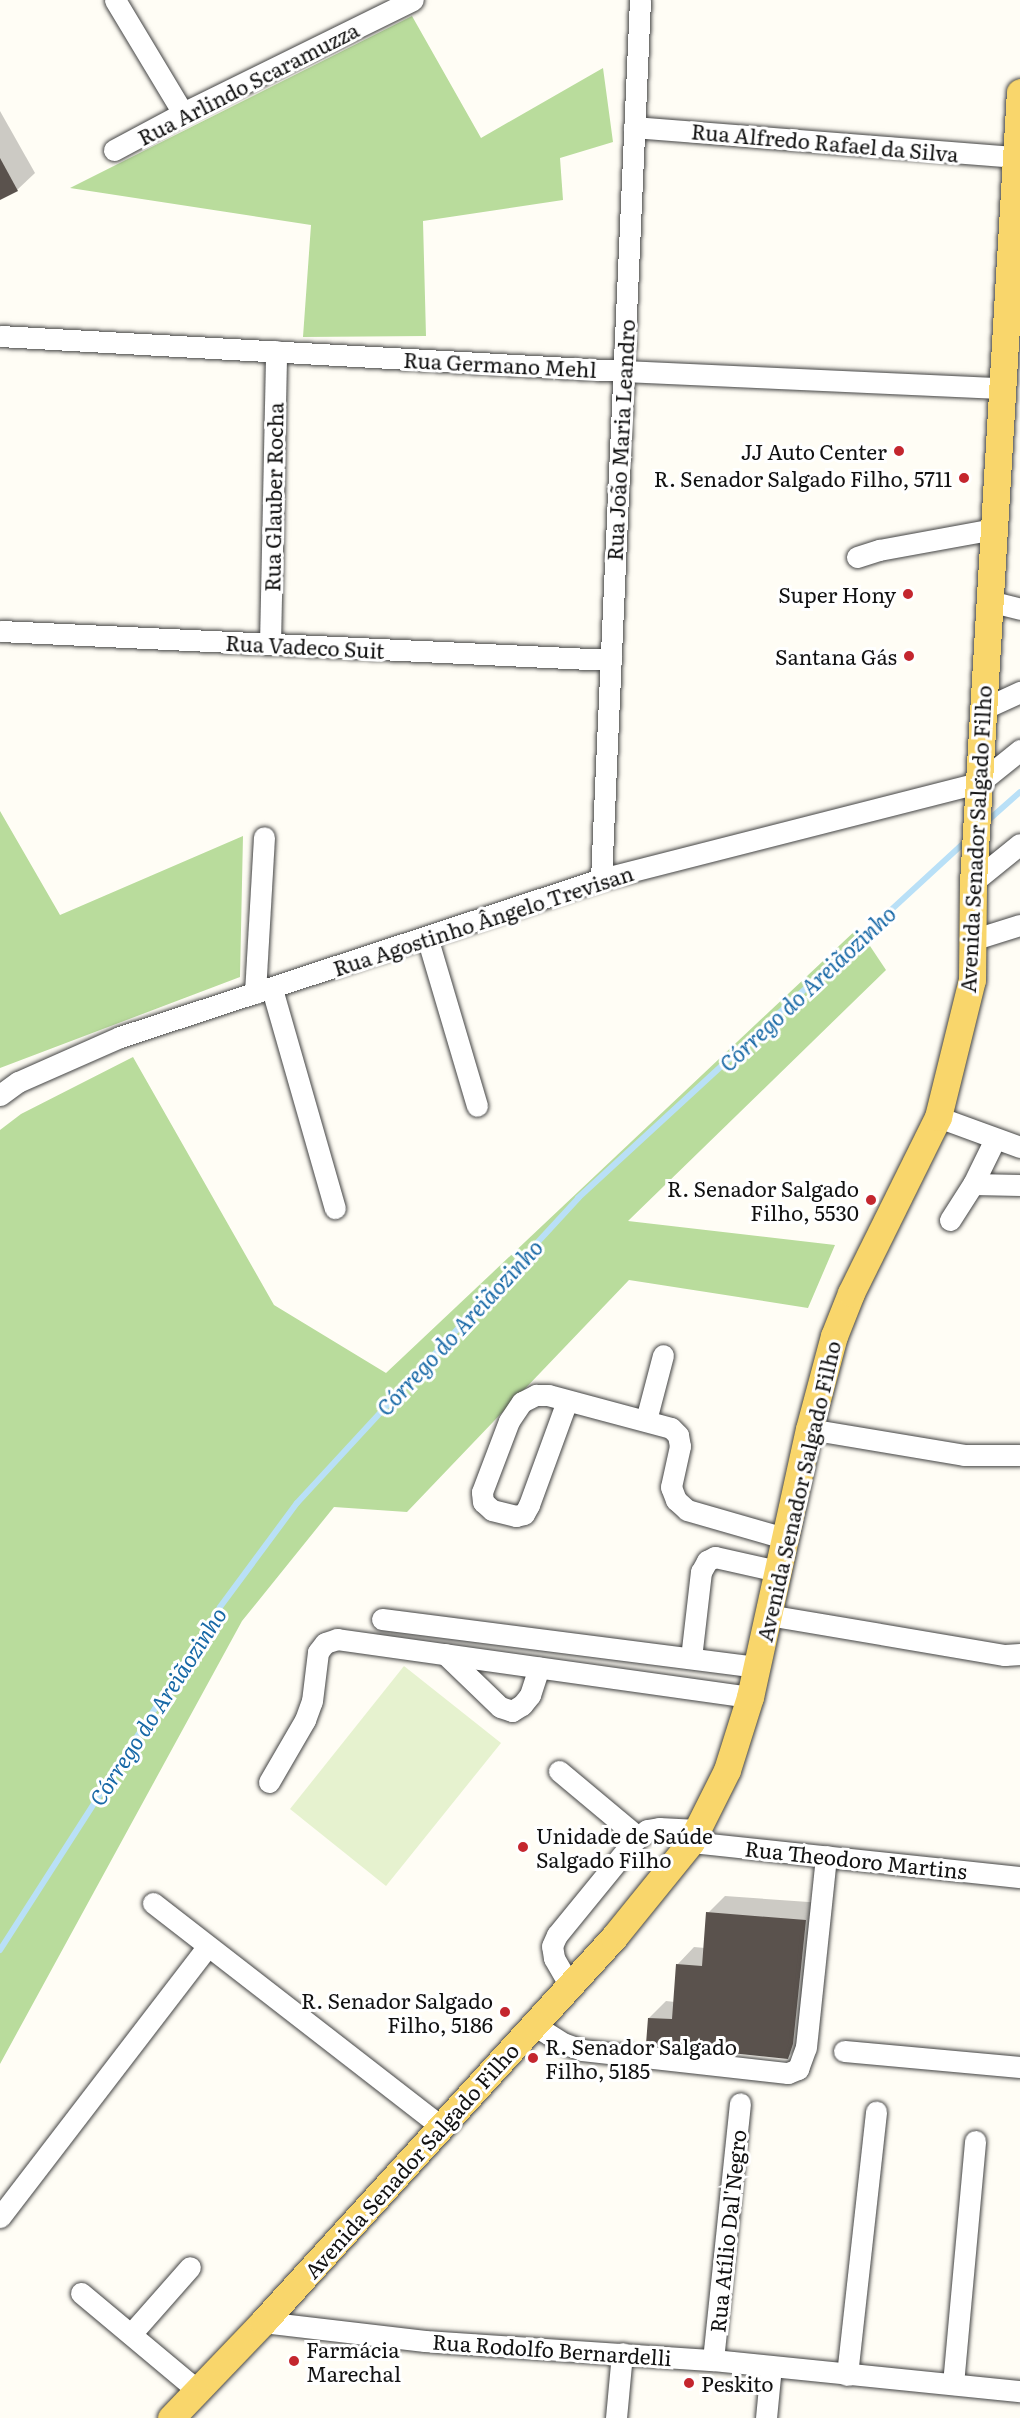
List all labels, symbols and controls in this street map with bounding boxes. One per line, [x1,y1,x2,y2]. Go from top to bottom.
street label: Rua Arlindo Scaramuzza [133,16,363,150]
street label: Rua Alfredo Rafael da Silva [690,118,960,166]
street label: Rua João Maria Leandro [601,318,639,562]
street label: Rua Germano Mehl [403,346,597,382]
street label: Rua Glauber Rocha [259,402,287,592]
place label: JJ Auto Center [741,438,887,464]
marker: JJ Auto Center [892,444,906,458]
place label: R. Senador Salgado Filho, 5711 [654,465,952,491]
marker: R. Senador Salgado Filho, 5711 [957,471,971,485]
place label: Super Hony [778,581,896,607]
marker: Super Hony [901,587,915,601]
street label: Rua Vadeco Suit [225,629,385,663]
place label: Santana Gás [775,643,897,669]
marker: Santana Gás [902,649,916,663]
street label: Avenida Senador Salgado Filho [954,685,996,993]
street label: Rua Agostinho Ângelo Trevisan [330,859,636,981]
water label: Córrego do Areiãozinho [713,900,901,1076]
place label: R. Senador Salgado Filho, 5530 [667,1175,859,1225]
marker: R. Senador Salgado Filho, 5530 [864,1193,878,1207]
water label: Córrego do Areiãozinho [371,1233,547,1421]
street label: Avenida Senador Salgado Filho [751,1338,845,1644]
water label: Córrego do Areiãozinho [83,1602,231,1810]
place label: Unidade de Saúde Salgado Filho [536,1822,713,1872]
street label: Rua Theodoro Martins [744,1835,968,1883]
marker: Unidade de Saúde Salgado Filho [514,1838,532,1856]
place label: R. Senador Salgado Filho, 5186 [301,1987,493,2037]
marker: R. Senador Salgado Filho, 5186 [498,2005,512,2019]
place label: R. Senador Salgado Filho, 5185 [545,2033,737,2083]
street label: Avenida Senador Salgado Filho [299,2037,523,2283]
marker: R. Senador Salgado Filho, 5185 [526,2051,540,2065]
street label: Rua Atílio Dal'Negro [704,2128,750,2334]
street label: Rua Rodolfo Bernardelli [432,2328,672,2370]
place label: Farmácia Marechal [306,2336,401,2386]
marker: Farmácia Marechal [287,2354,301,2368]
place label: Peskito [701,2370,774,2396]
marker: Peskito [682,2376,696,2390]

